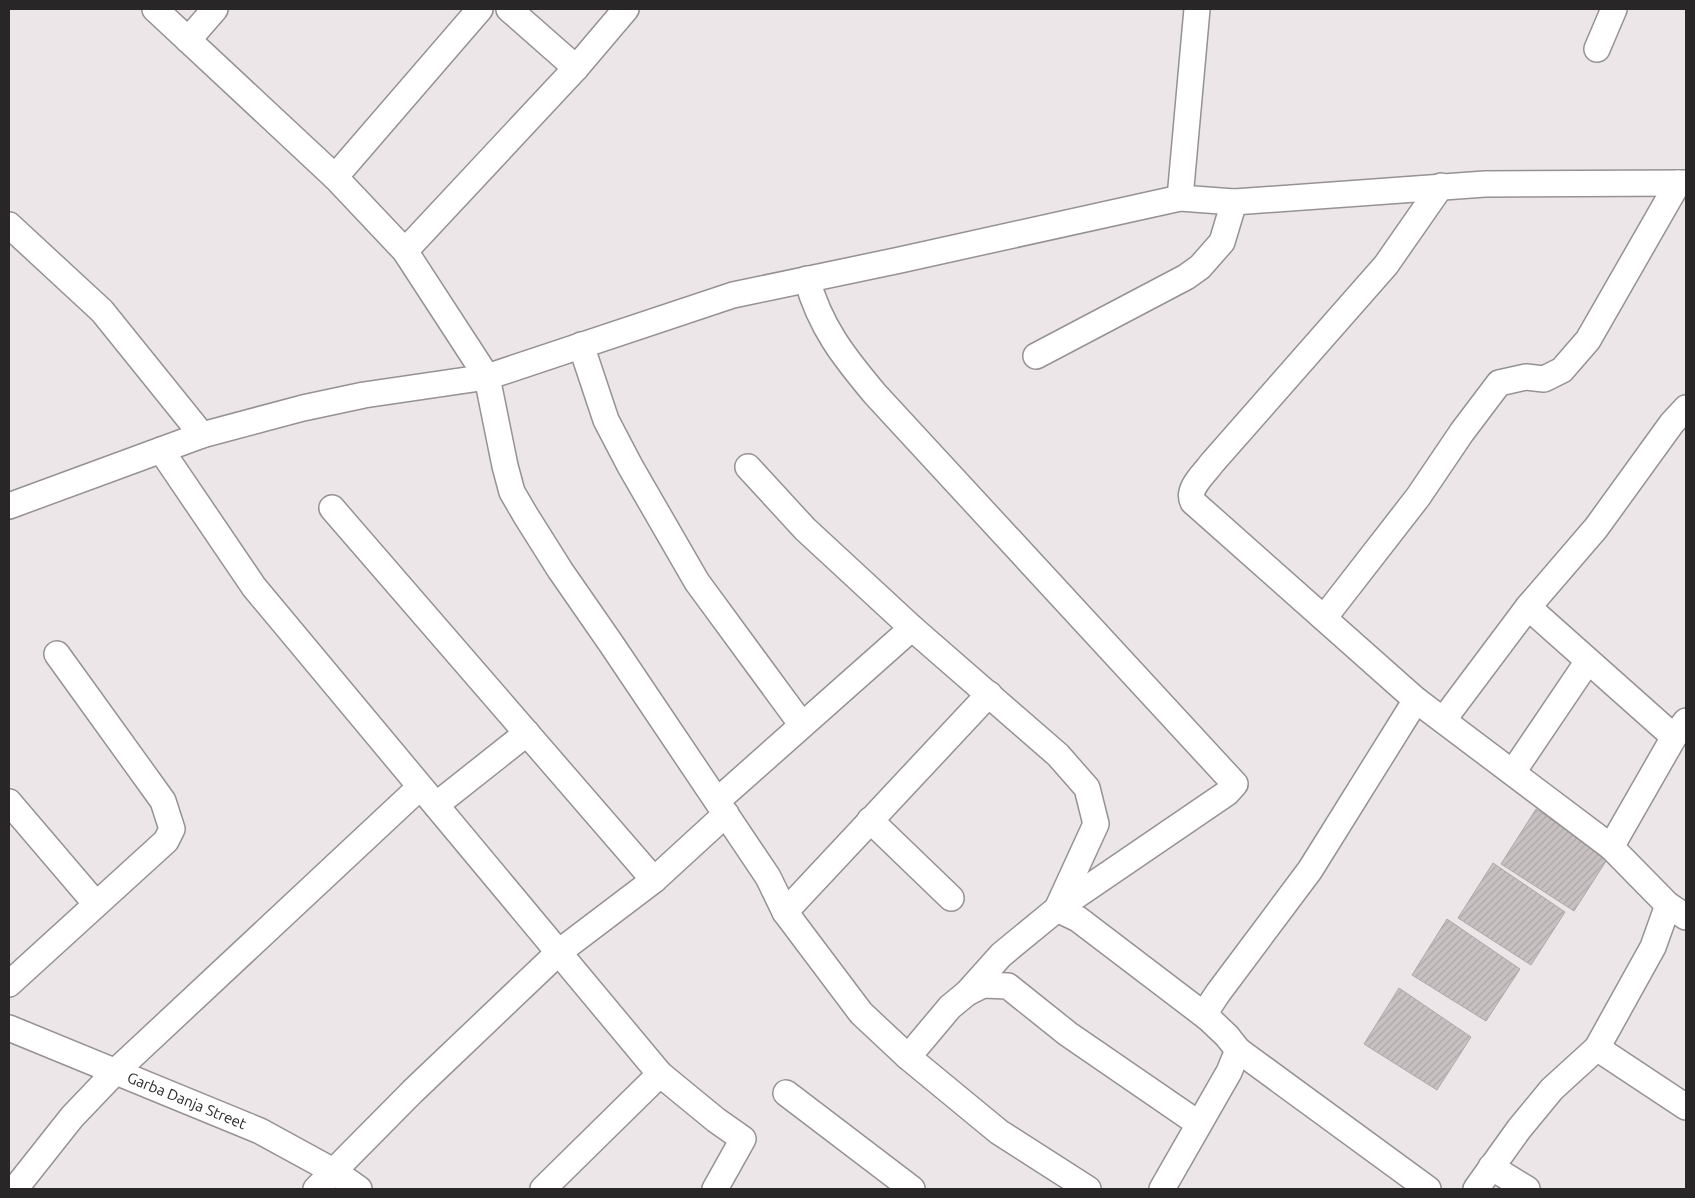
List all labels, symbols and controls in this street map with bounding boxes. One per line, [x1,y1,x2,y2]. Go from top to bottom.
street label: Garba Danja Street [125,1068,249,1132]

